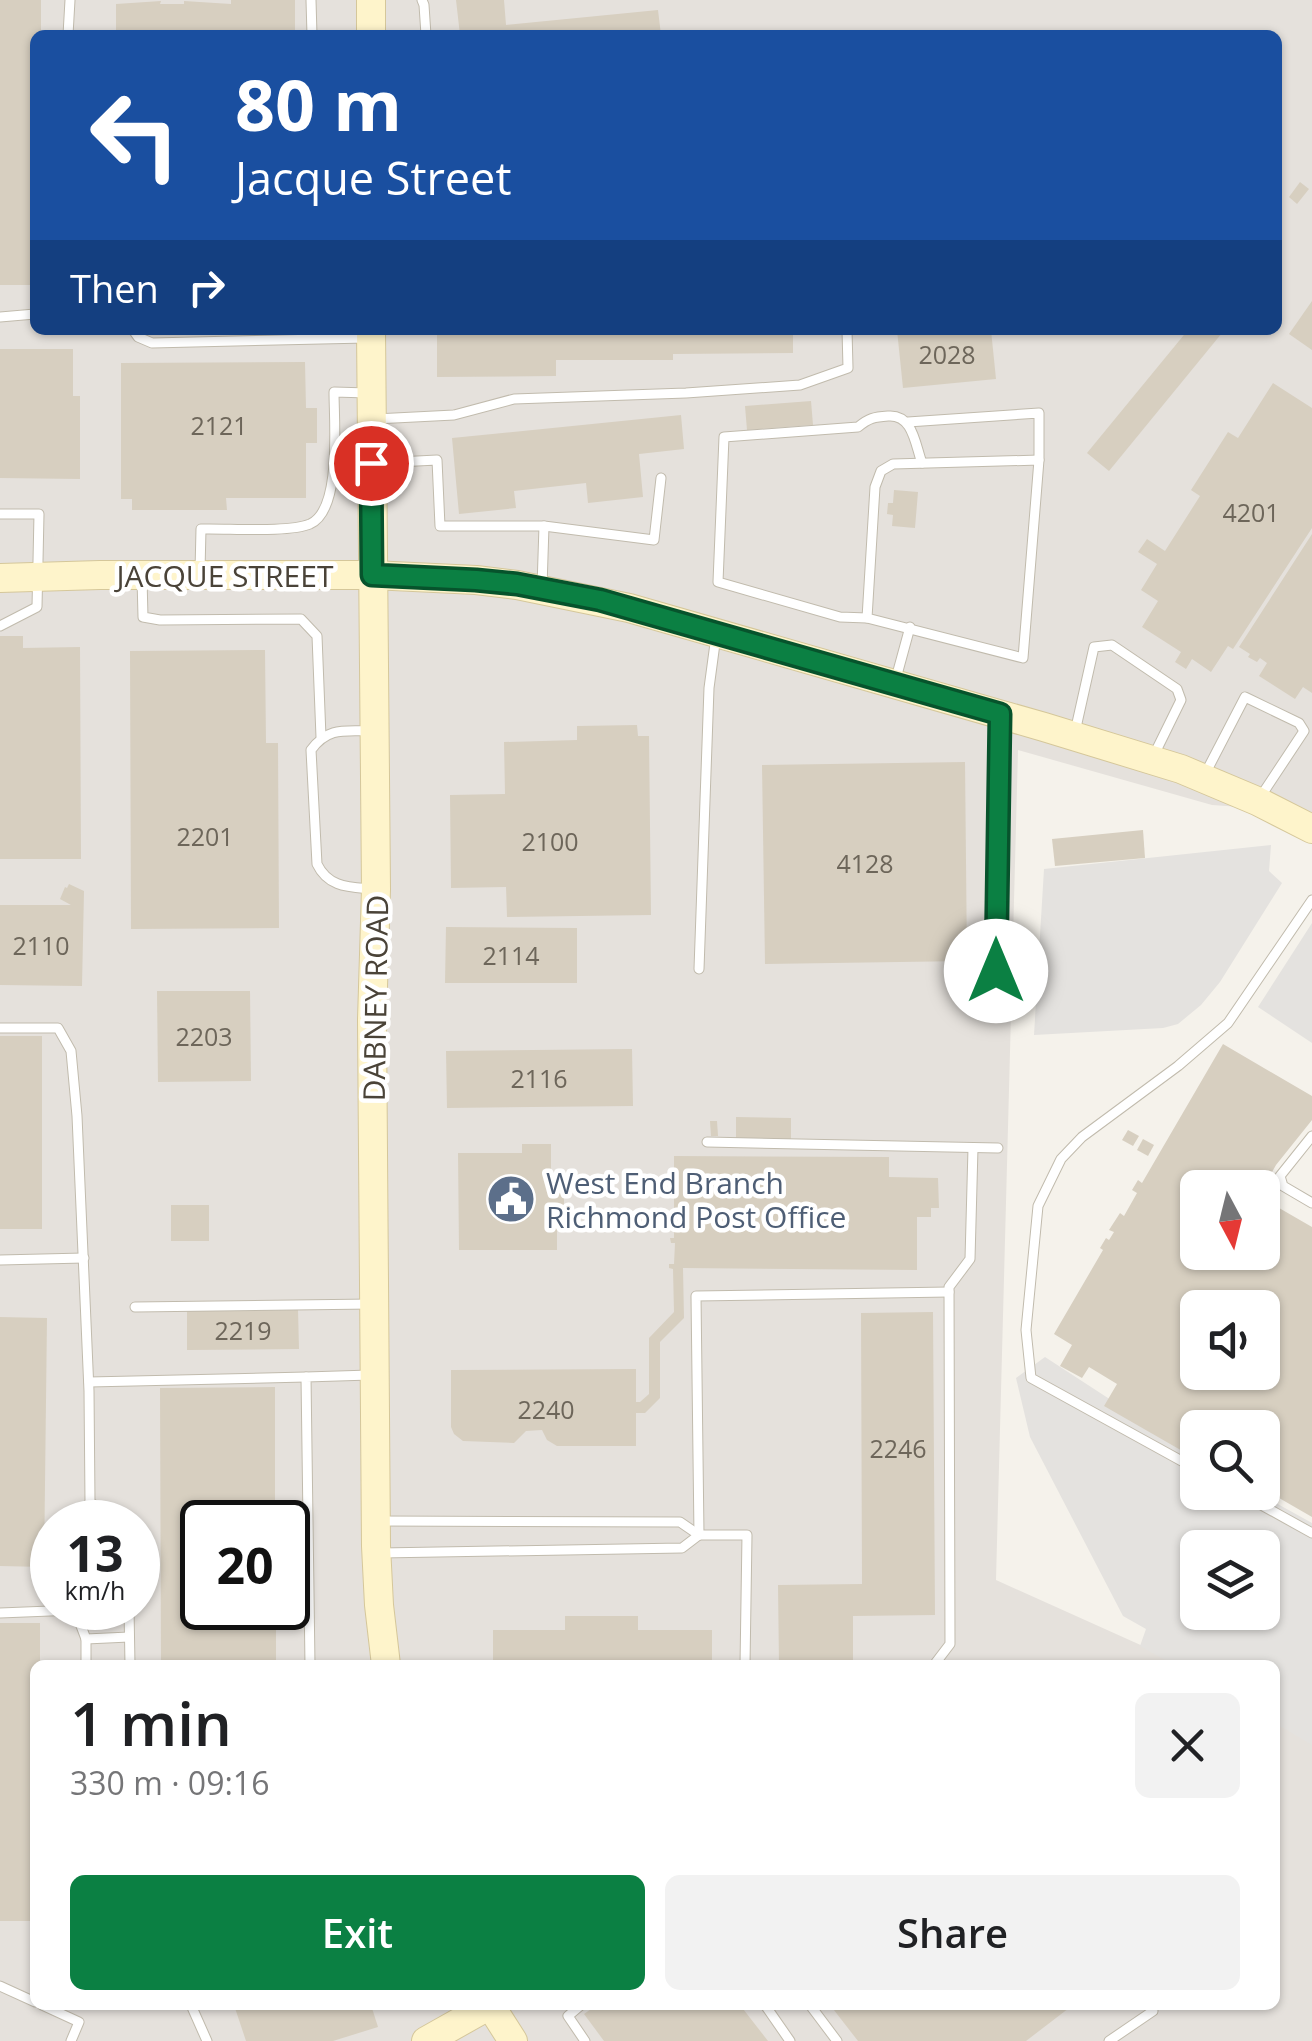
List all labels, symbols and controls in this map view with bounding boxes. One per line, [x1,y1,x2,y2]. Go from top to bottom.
text: 80 m [235,56,402,152]
icon: left [70,70,200,200]
text: Jacque Street [235,147,511,208]
icon: right [179,260,234,315]
text: Then [70,262,159,314]
house number: 2028 [918,337,976,371]
house number: 2121 [190,408,248,442]
pin [329,421,414,506]
icon: arrive [344,436,399,491]
house number: 4201 [1222,495,1280,529]
street label: JACQUE STREET [114,555,334,596]
house number: 2201 [176,819,234,853]
house number: 2100 [521,824,579,858]
house number: 4128 [836,846,894,880]
street label: DABNEY ROAD [353,894,397,1102]
position arrow [944,919,1048,1023]
house number: 2110 [12,928,70,962]
house number: 2114 [482,938,540,972]
house number: 2203 [175,1019,233,1053]
house number: 2116 [510,1061,568,1095]
place label: West End Branch Richmond Post Office [546,1162,846,1237]
north arrow [1180,1170,1280,1270]
map controls [1180,1170,1280,1630]
public building icon: West End Branch Richmond Post Office [485,1173,537,1225]
button: sound [1180,1290,1280,1390]
house number: 2219 [214,1313,272,1347]
house number: 2240 [517,1392,575,1426]
button: search [1180,1410,1280,1510]
house number: 2246 [869,1431,927,1465]
speed limit sign: 20 [180,1500,310,1630]
text: 13 [66,1519,124,1587]
button: layers [1180,1530,1280,1630]
text: km/h [65,1573,125,1607]
text: 1 min [70,1682,232,1764]
button: close [1135,1693,1240,1798]
text: 330 m · 09:16 [70,1761,269,1804]
button: Exit [70,1875,645,1990]
button: Share [665,1875,1240,1990]

